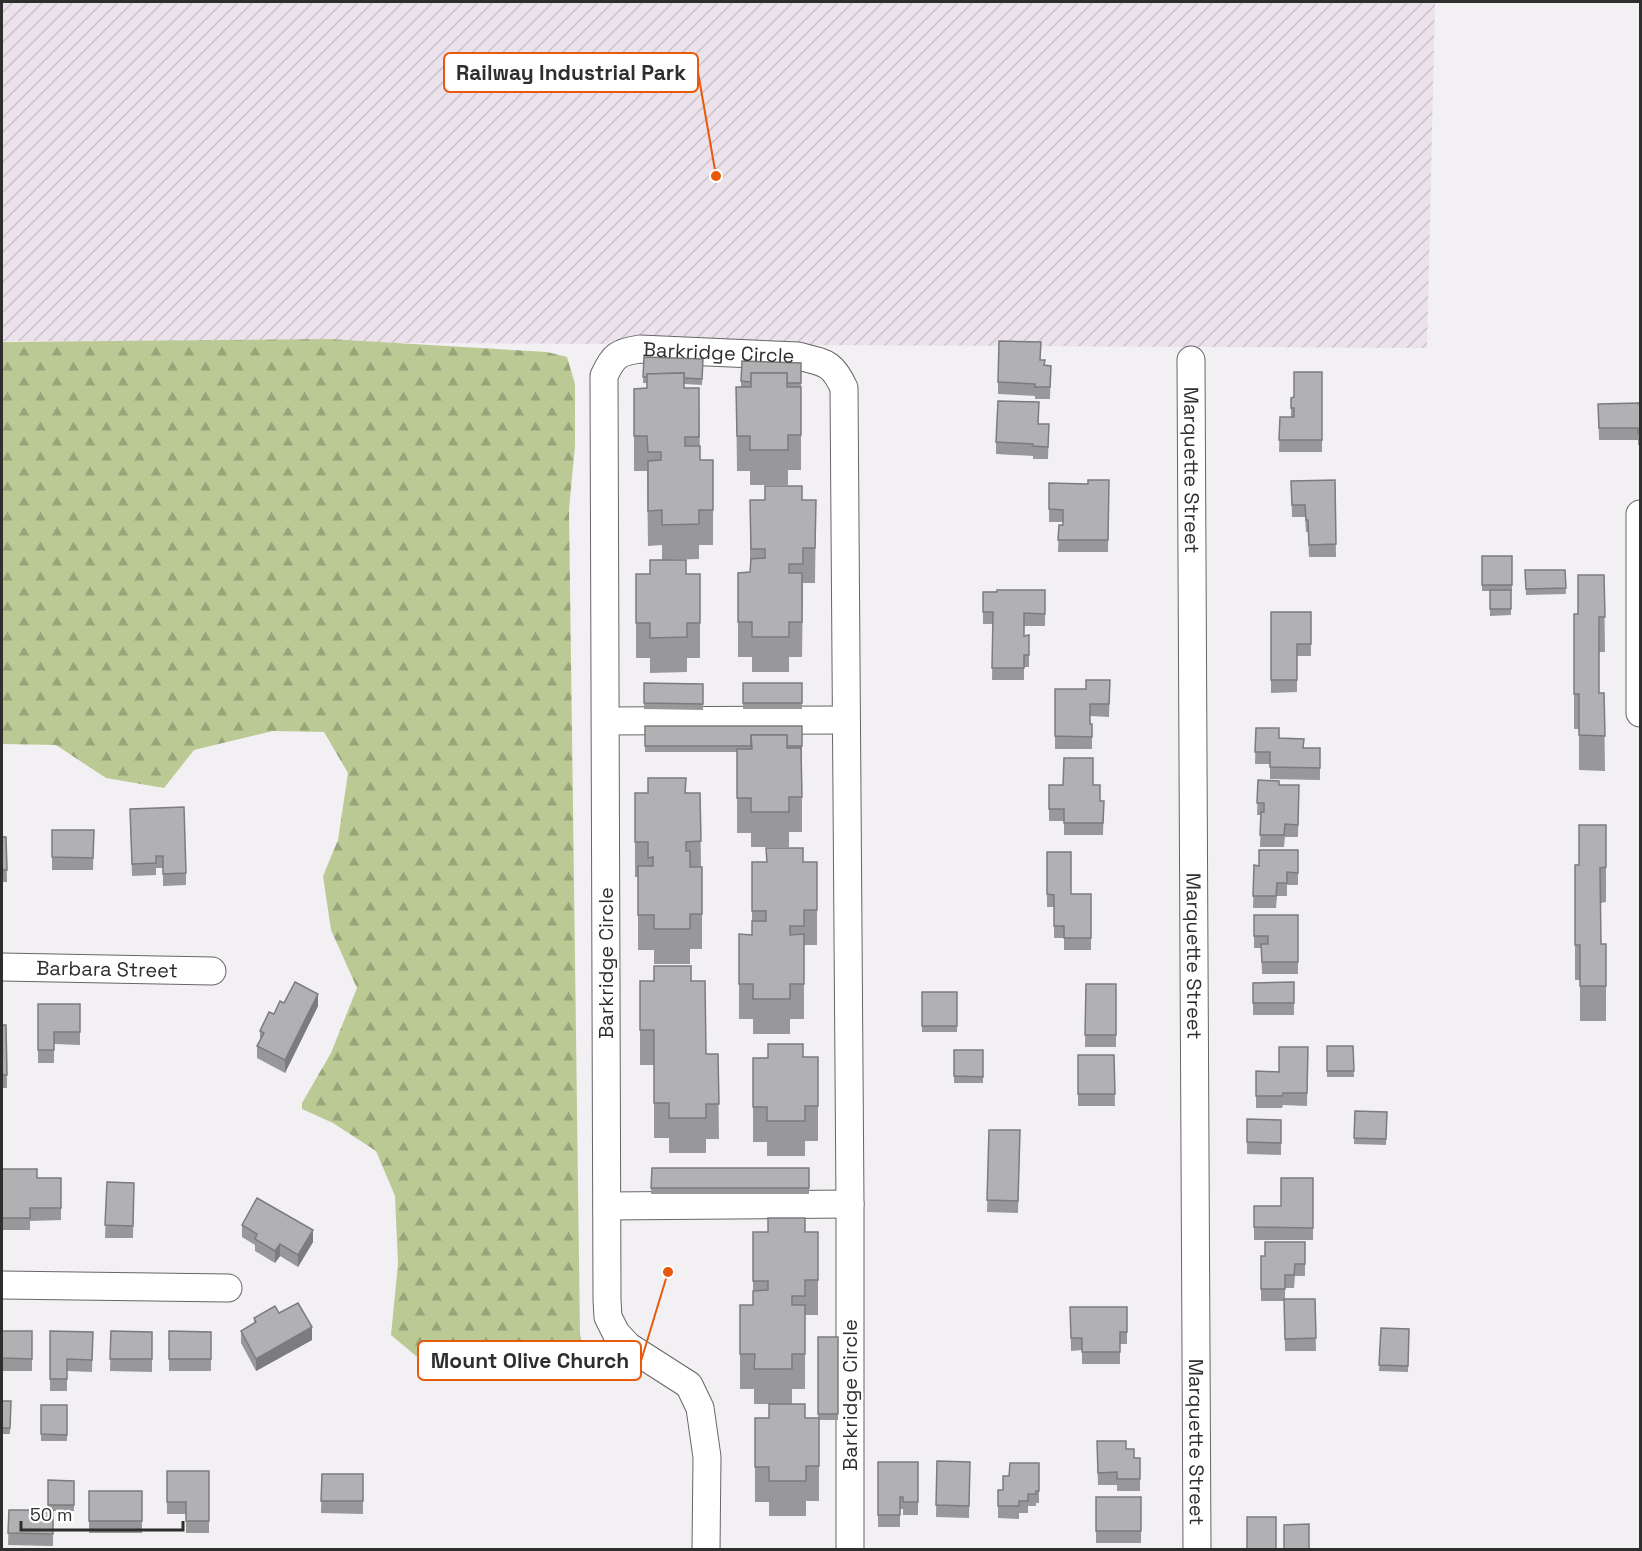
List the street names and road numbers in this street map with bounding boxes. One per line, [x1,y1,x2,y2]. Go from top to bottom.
street label: Barkridge Circle [642,336,795,369]
street label: Marquette Street [1178,387,1205,553]
street label: Marquette Street [1181,873,1207,1039]
street label: Barkridge Circle [593,887,619,1039]
street label: Barbara Street [36,955,178,983]
street label: Barkridge Circle [837,1319,863,1471]
street label: Marquette Street [1183,1359,1210,1525]

